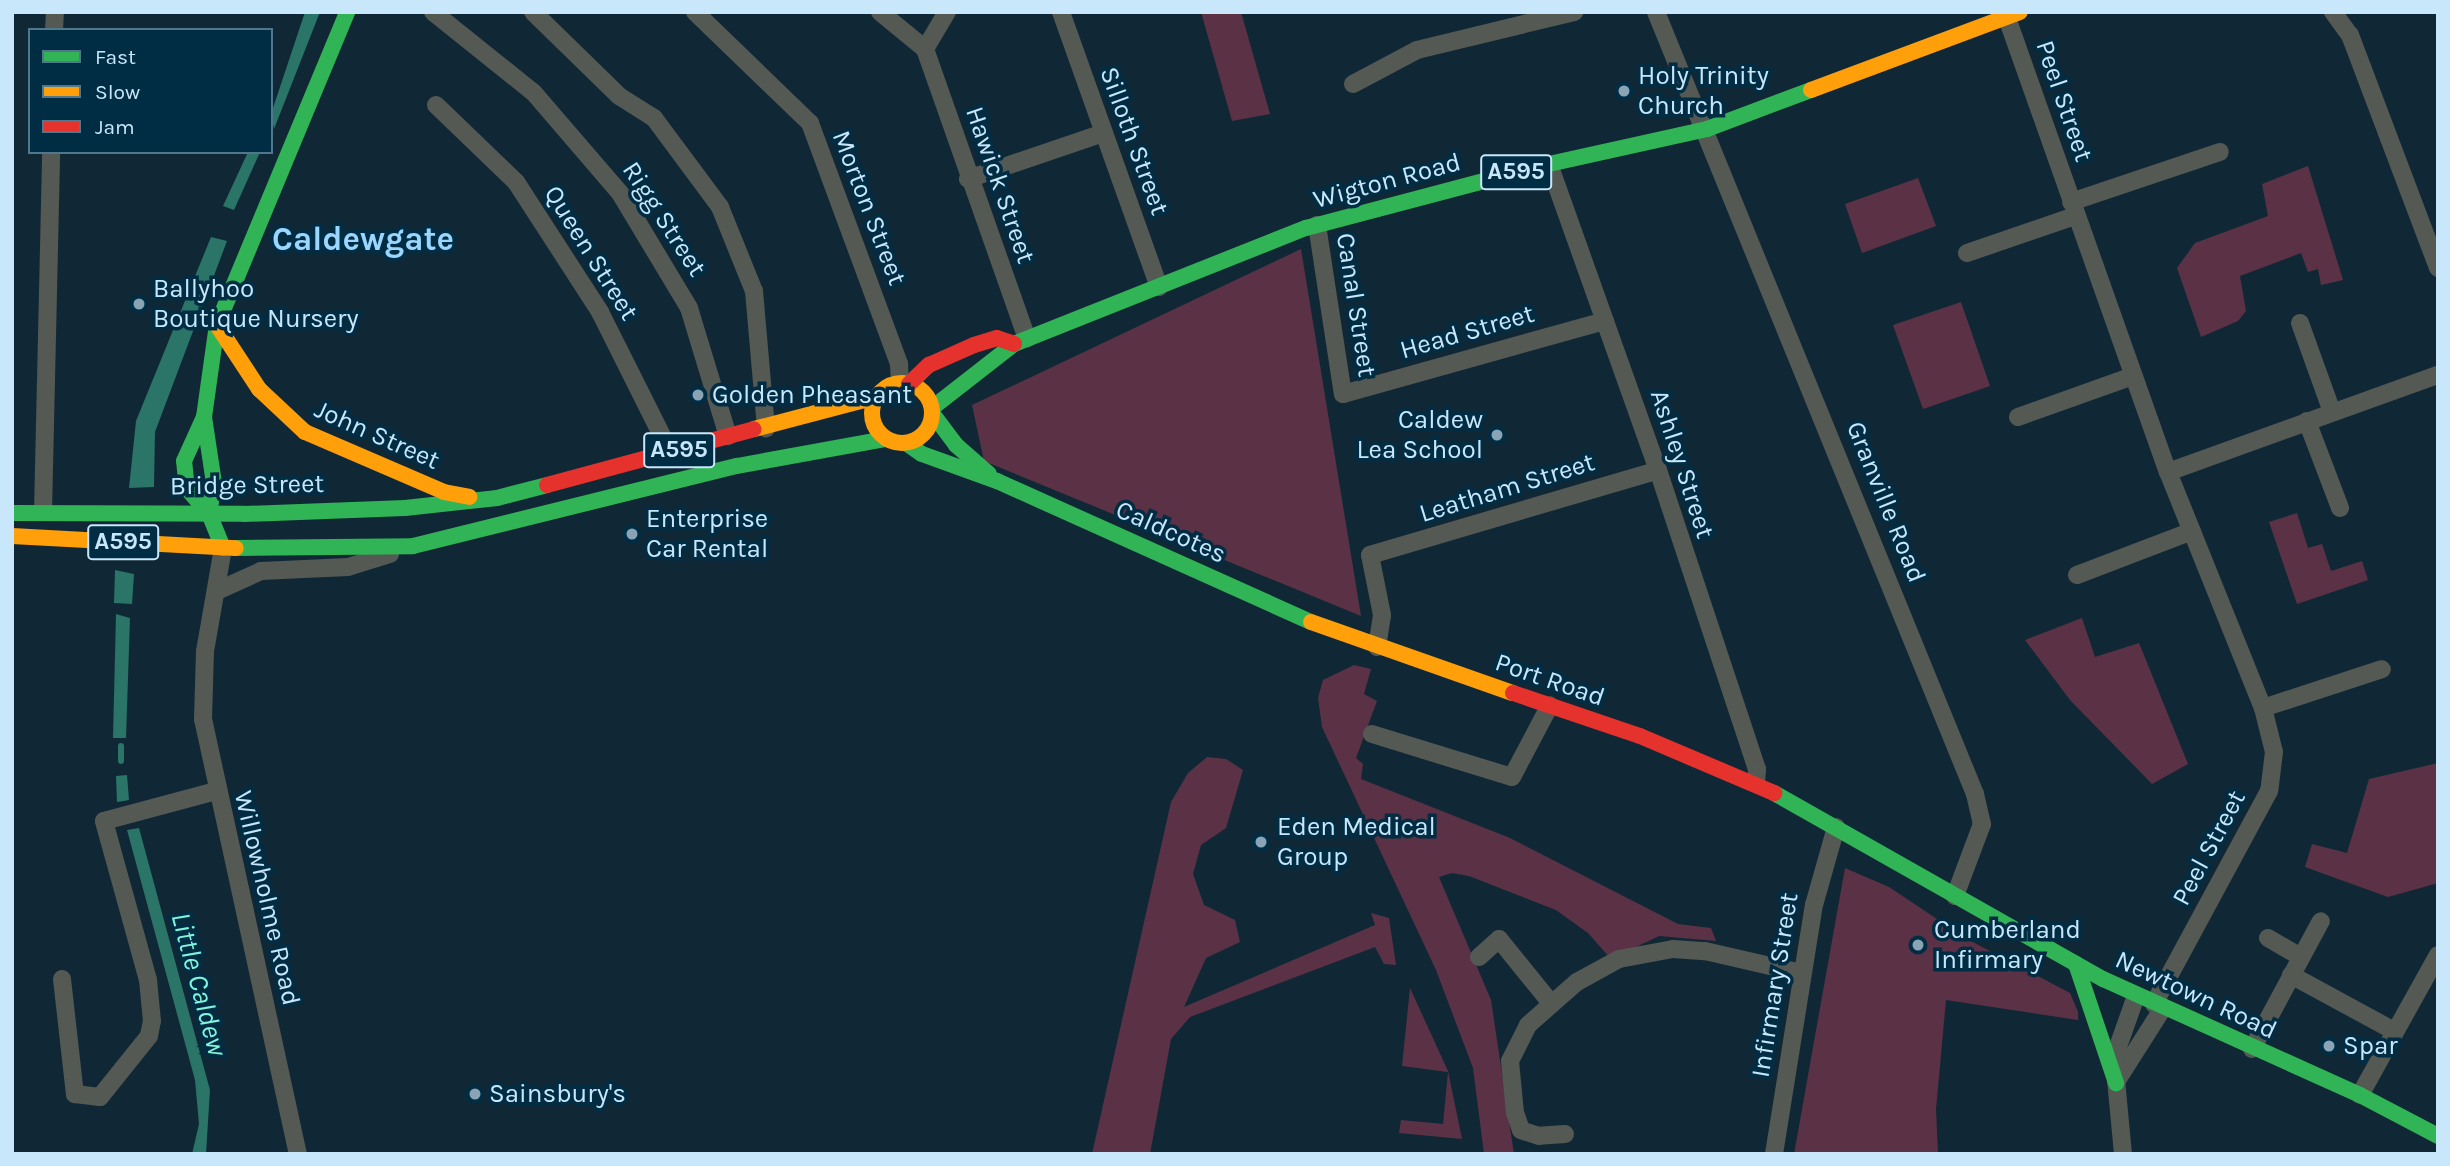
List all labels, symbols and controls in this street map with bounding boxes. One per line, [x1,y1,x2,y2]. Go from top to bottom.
legend [28,28,273,154]
street label: Peel Street [2029,36,2099,166]
text: Fast [95,45,136,69]
place label: Holy Trinity Church [1638,60,1769,122]
street label: Silloth Street [1093,63,1175,219]
text: Slow [95,80,140,104]
marker: Holy Trinity Church [1616,83,1632,99]
street label: Hawick Street [959,102,1041,268]
text: Jam [95,115,135,139]
street label: Morton Street [825,126,913,290]
street label: Wigton Road [1310,146,1464,216]
road number: A595 [1479,152,1553,192]
street label: Rigg Street [615,156,713,282]
street label: Queen Street [537,180,645,326]
district label: Caldewgate [272,220,454,260]
street label: Canal Street [1329,231,1383,379]
place label: Ballyhoo Boutique Nursery [153,273,359,334]
marker: Ballyhoo Boutique Nursery [131,296,147,312]
street label: Head Street [1396,298,1538,366]
place label: Golden Pheasant [712,379,912,411]
street label: Ashley Street [1643,386,1721,542]
marker: Golden Pheasant [690,387,706,403]
street label: John Street [310,394,444,476]
place label: Caldew Lea School [1356,404,1483,466]
street label: Granville Road [1840,417,1932,587]
marker: Caldew Lea School [1489,427,1505,443]
road number: A595 [642,430,716,471]
street label: Leatham Street [1416,447,1598,529]
street label: Bridge Street [170,468,324,502]
street label: Caldcotes [1111,494,1231,570]
place label: Enterprise Car Rental [646,503,768,564]
road number: A595 [86,522,160,562]
marker: Enterprise Car Rental [624,526,640,542]
street label: Port Road [1491,647,1609,713]
street label: Peel Street [2166,785,2252,911]
street label: Willowholme Road [227,788,307,1008]
place label: Eden Medical Group [1277,811,1436,872]
marker: Eden Medical Group [1251,832,1271,852]
street label: Infirmary Street [1745,890,1805,1080]
water label: Little Caldew [164,909,234,1059]
place label: Cumberland Infirmary [1934,914,2081,976]
marker: Cumberland Infirmary [1908,935,1928,955]
street label: Newtown Road [2110,944,2282,1046]
place label: Spar [2343,1030,2398,1062]
marker: Spar [2321,1038,2337,1054]
place label: Sainsbury's [489,1078,626,1110]
marker: Sainsbury's [467,1086,483,1102]

